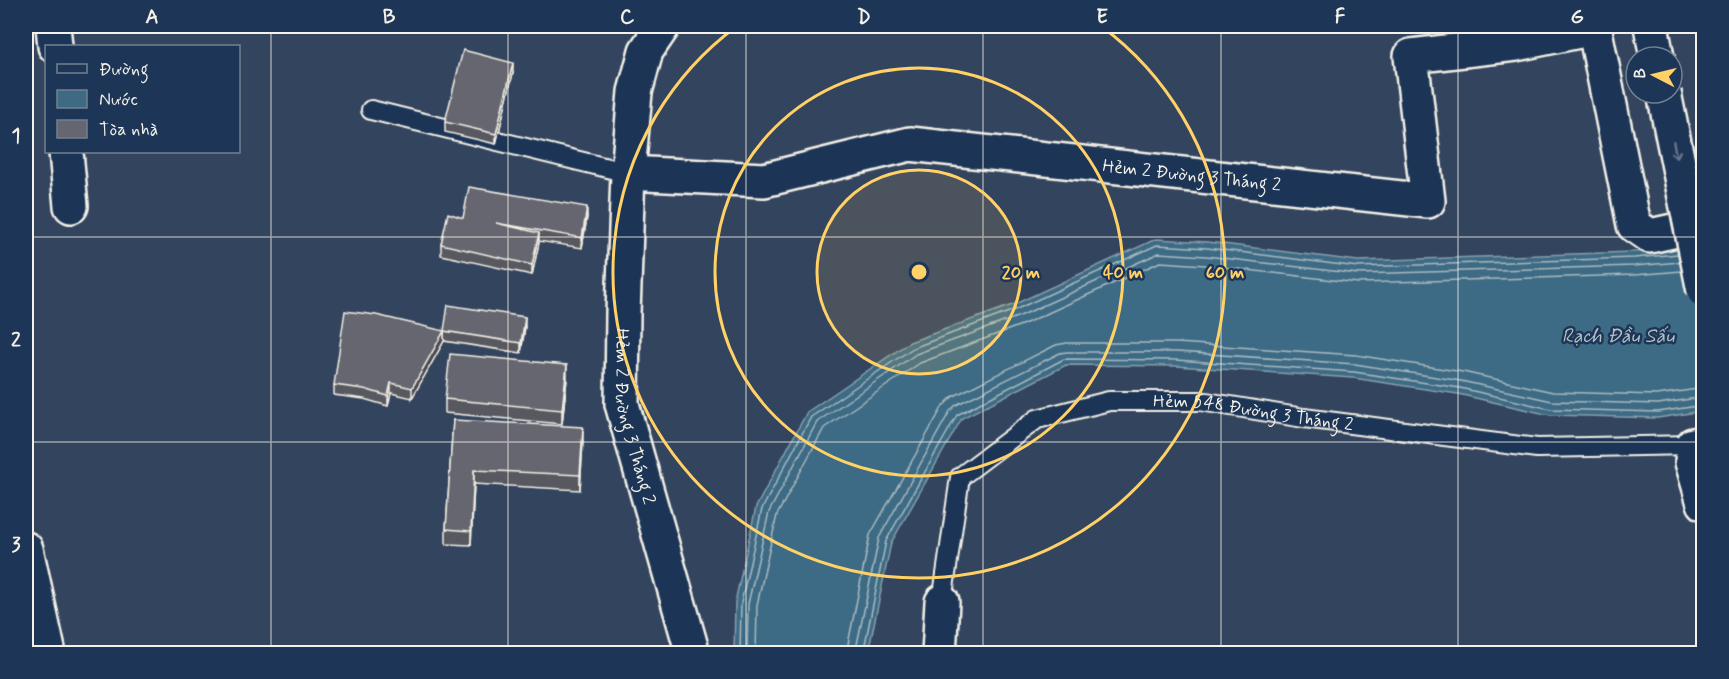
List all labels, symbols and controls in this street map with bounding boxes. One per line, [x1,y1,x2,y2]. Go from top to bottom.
text: A [145,4,159,31]
text: B [383,4,396,31]
text: C [620,4,635,31]
text: D [857,4,871,31]
text: E [1096,4,1108,31]
text: F [1335,4,1346,31]
text: G [1570,4,1584,31]
legend [45,45,240,153]
north arrow [1624,45,1684,105]
text: Đường [99,58,149,84]
text: B [1630,67,1652,80]
text: Nước [99,88,138,112]
text: Tòa nhà [99,118,158,142]
text: 1 [12,123,20,150]
one-way arrow [1670,140,1681,160]
street label: Hẻm 2 Đường 3 Tháng 2 [1101,154,1282,198]
text: 20 m [1002,261,1040,285]
text: 40 m [1103,261,1143,285]
text: 60 m [1206,261,1244,285]
centre of rings [909,262,929,282]
water label: Rạch Đầu Sấu [1562,323,1675,350]
text: 2 [11,327,21,354]
street label: Hẻm 2 Đường 3 Tháng 2 [609,328,661,507]
street label: Hẻm 548 Đường 3 Tháng 2 [1153,390,1355,437]
text: 3 [11,532,21,559]

